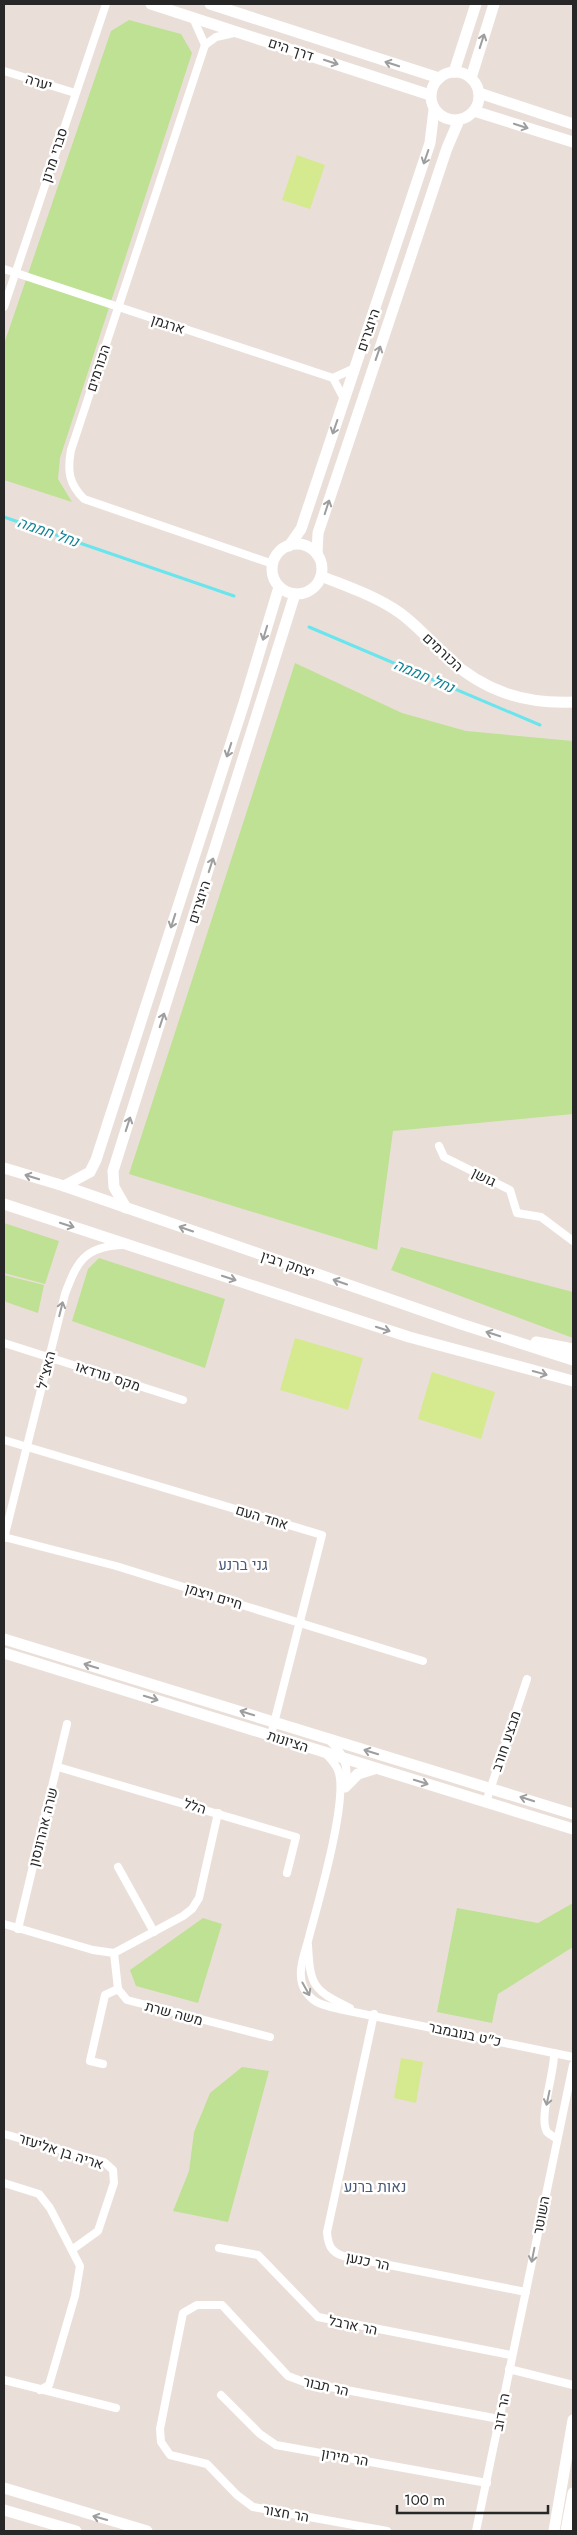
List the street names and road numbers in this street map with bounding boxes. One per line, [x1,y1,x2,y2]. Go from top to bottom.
street label: דרך הים [266,32,316,66]
street label: יערה [23,68,55,96]
street label: סברי מרנן [36,125,72,185]
street label: היוצרים [351,306,385,354]
street label: ארגמן [149,309,187,339]
street label: הכורמים [81,342,115,394]
street label: הכורמים [418,628,468,676]
street label: היוצרים [183,878,215,926]
street label: גושן [468,1162,500,1192]
street label: יצחק רבין [258,1245,318,1283]
street label: האצ"ל [32,1349,60,1391]
street label: מקס נורדאו [73,1356,143,1396]
street label: אחד העם [233,1500,291,1534]
street label: חיים ויצמן [183,1578,245,1614]
street label: מבצע חורב [486,1708,526,1774]
street label: הציונות [265,1725,311,1757]
street label: שרה אהרונסון [24,1785,62,1869]
street label: הלל [181,1793,209,1819]
street label: משה שרת [143,1996,205,2030]
street label: כ"ט בנובמבר [427,2017,503,2051]
street label: אריה בן אליעזר [16,2128,106,2174]
street label: השוטר [527,2194,555,2236]
street label: הר כנען [344,2247,392,2275]
street label: הר ארבל [327,2310,379,2340]
street label: הר תבור [301,2371,351,2401]
street label: הר דוב [488,2391,514,2433]
street label: הר מירון [320,2443,370,2471]
street label: הר חצור [261,2499,311,2527]

